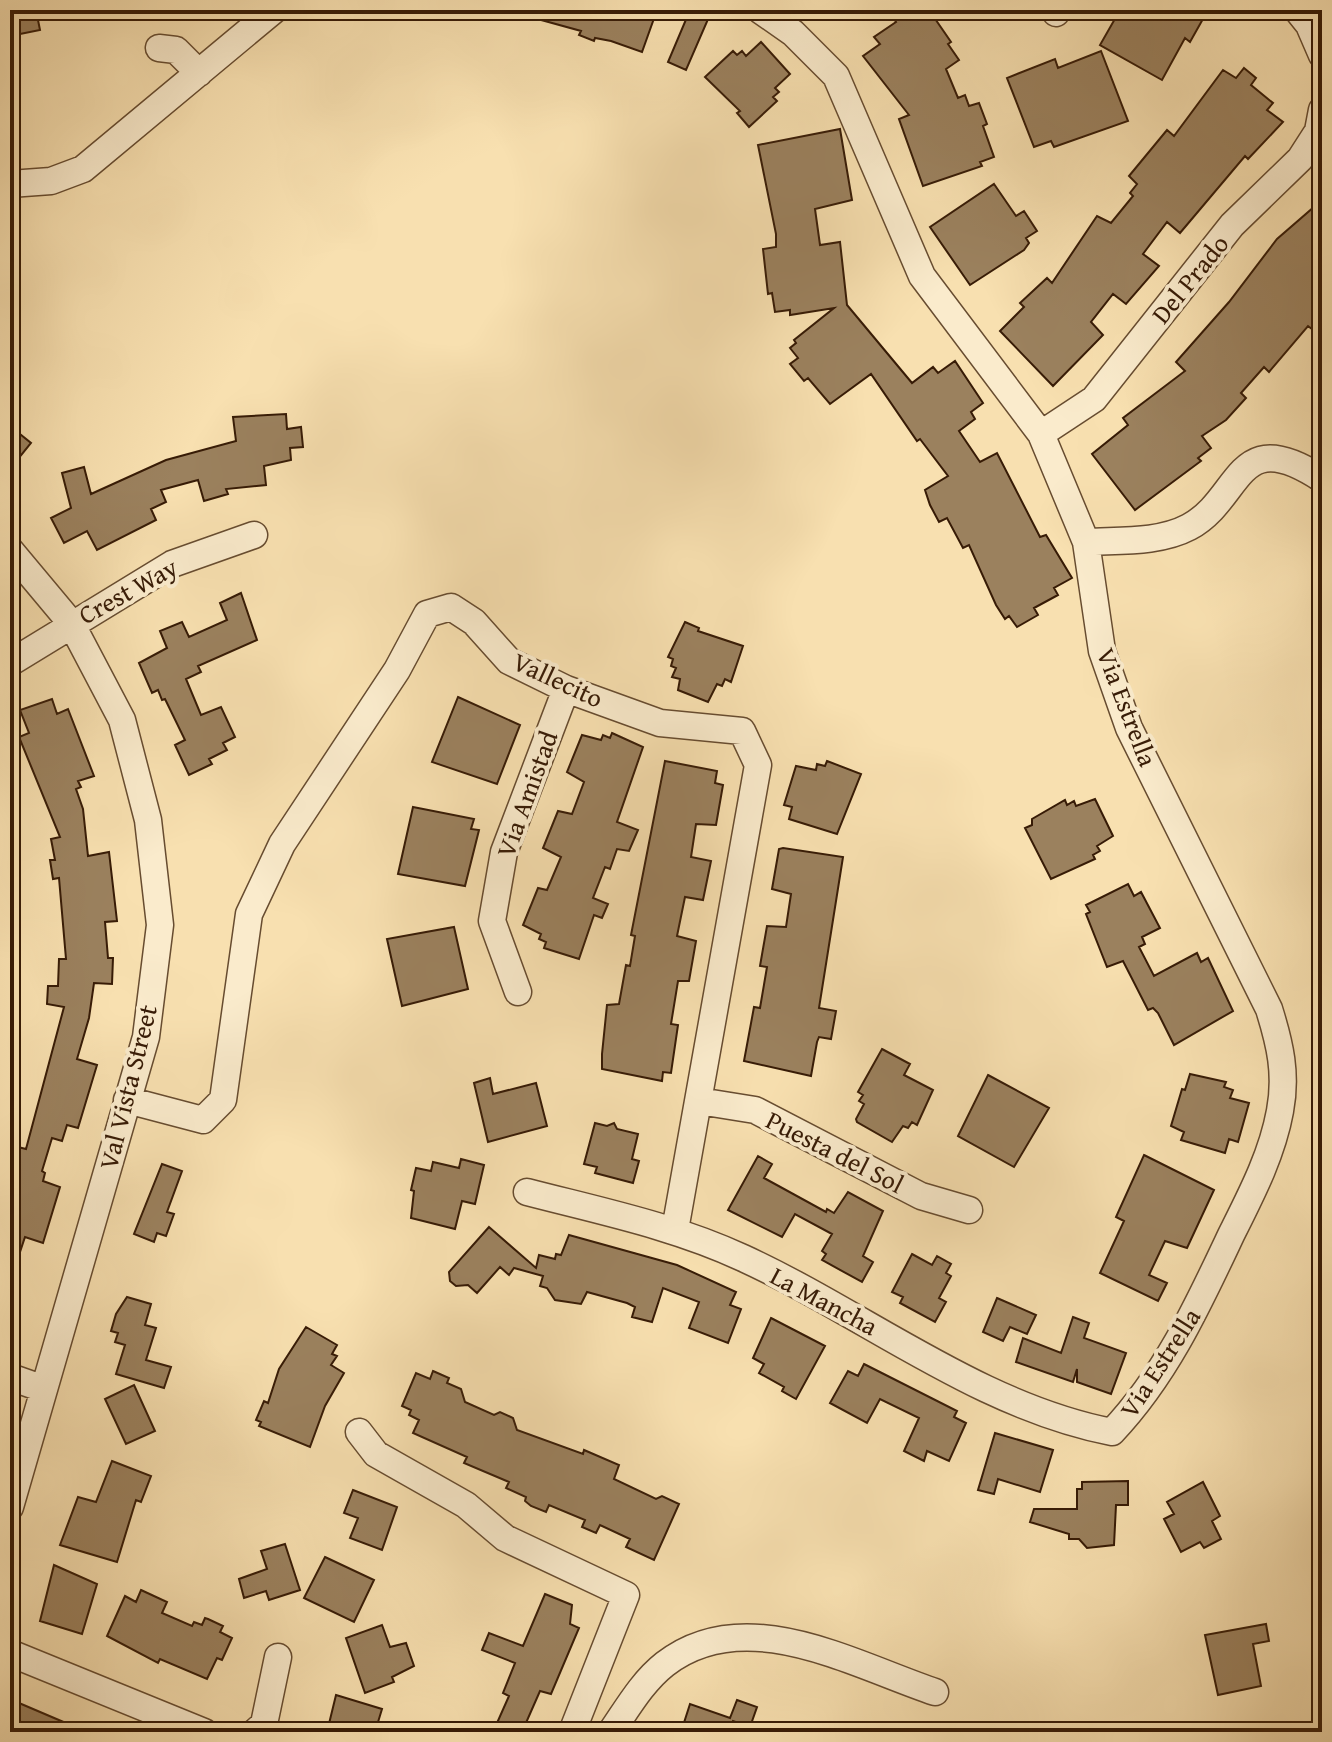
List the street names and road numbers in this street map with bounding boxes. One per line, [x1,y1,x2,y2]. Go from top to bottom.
street label: Del Prado [1141,226,1238,332]
street label: Crest Way [71,547,185,634]
street label: Vallecito [507,642,610,717]
street label: Via Estrella [1087,642,1168,773]
street label: Via Amistad [486,725,568,863]
street label: Val Vista Street [88,1000,167,1173]
street label: Puesta del Sol [759,1100,911,1203]
street label: La Mancha [763,1256,886,1346]
street label: Via Estrella [1109,1299,1210,1426]

